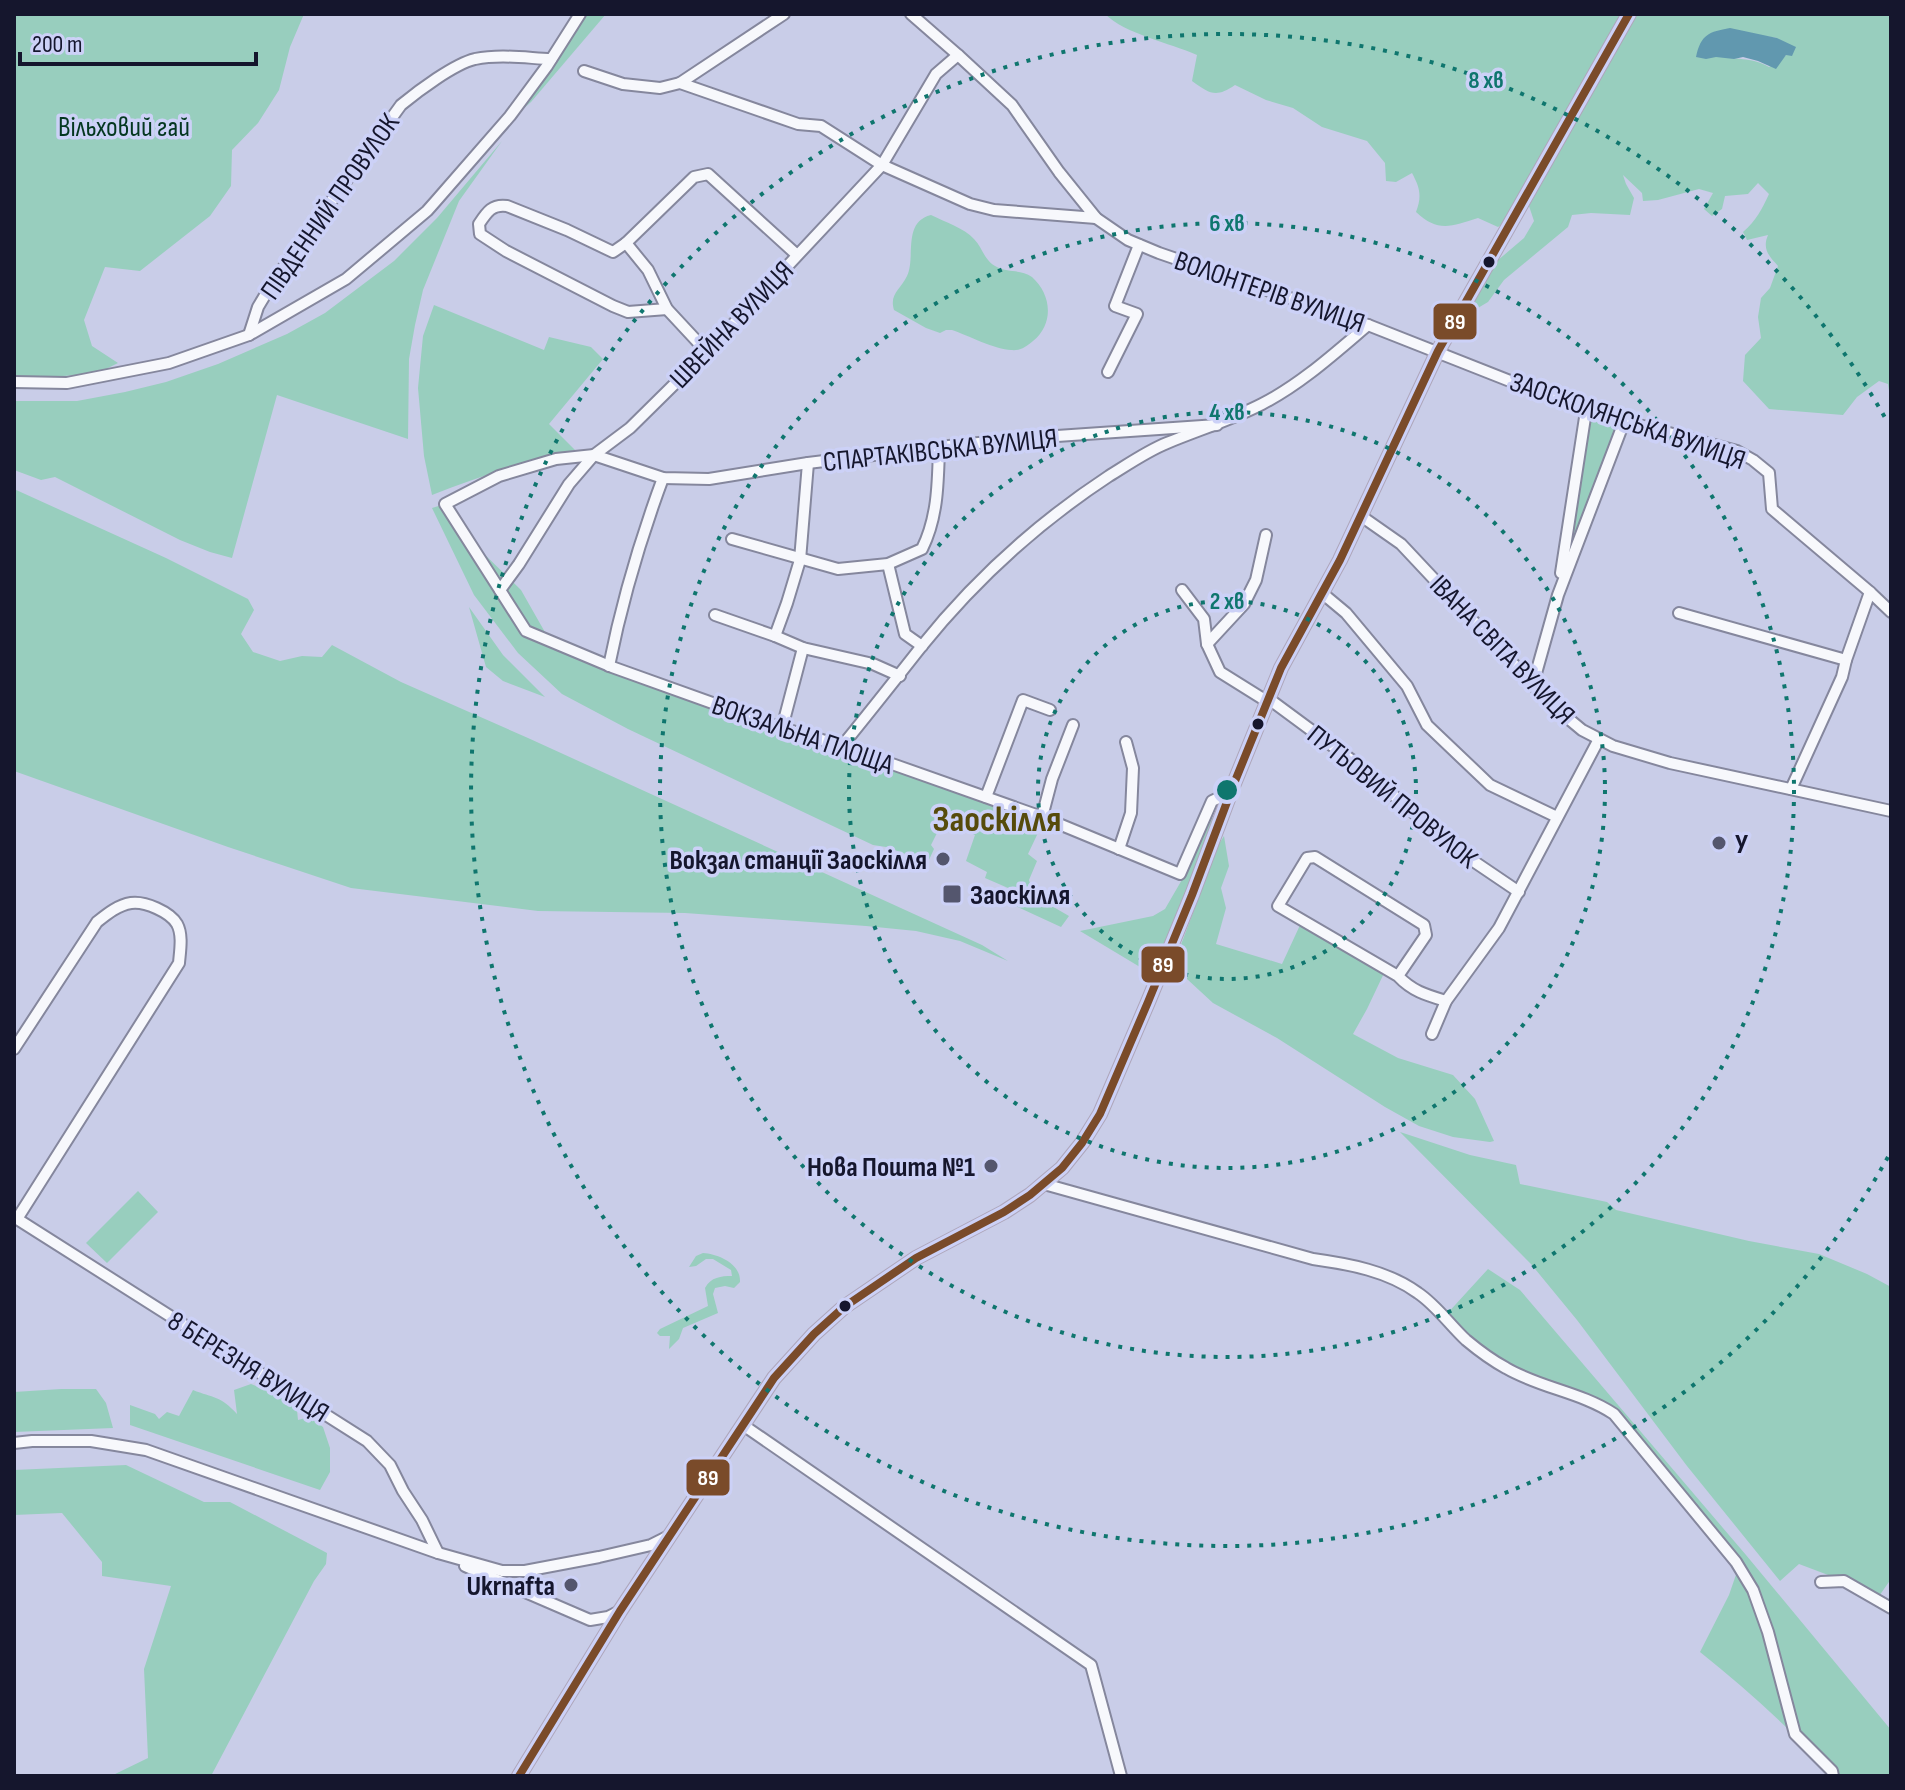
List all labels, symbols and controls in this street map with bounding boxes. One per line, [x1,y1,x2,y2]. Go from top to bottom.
scale bar [20,16,256,66]
text: 200 m [32,30,83,59]
text: 8 хв [1468,66,1504,95]
street label: ПІВДЕННИЙ ПРОВУЛОК [254,107,407,306]
park label: Вільховий гай [58,111,190,144]
text: 6 хв [1209,209,1245,238]
street label: ВОЛОНТЕРІВ ВУЛИЦЯ [1170,244,1369,340]
unlabelled marker [1481,254,1497,270]
street label: ШВЕЙНА ВУЛИЦЯ [663,255,801,395]
line badge: 89 [1432,302,1478,341]
text: 89 [1445,309,1465,336]
street label: ЗАОСКОЛЯНСЬКА ВУЛИЦЯ [1505,366,1750,477]
text: 4 хв [1209,398,1245,427]
street label: СПАРТАКІВСЬКА ВУЛИЦЯ [821,422,1059,479]
street label: ІВАНА СВІТА ВУЛИЦЯ [1422,569,1581,732]
text: 2 хв [1210,587,1244,616]
street label: ВОКЗАЛЬНА ПЛОЩА [708,689,898,782]
unlabelled marker [1250,716,1266,732]
street label: ПУТЬОВИЙ ПРОВУЛОК [1300,719,1484,876]
centre of rings [1213,776,1241,804]
district label: Заоскiлля [933,799,1061,842]
place label: У [1735,828,1748,861]
marker: У [1710,834,1728,852]
place label: Вокзал станції Заоскілля [669,844,927,877]
marker: Вокзал станції Заоскілля [934,850,952,868]
place label: Заоскiлля [970,879,1070,912]
marker: Заоскiлля [941,883,963,905]
line badge: 89 [1140,945,1186,984]
text: 89 [1153,952,1173,979]
place label: Нова Пошта №1 [807,1151,975,1184]
marker: Нова Пошта №1 [982,1157,1000,1175]
unlabelled marker [837,1298,853,1314]
street label: 8 БЕРЕЗНЯ ВУЛИЦЯ [162,1305,335,1430]
line badge: 89 [685,1458,731,1497]
text: 89 [698,1465,718,1492]
place label: Ukrnafta [466,1570,555,1603]
marker: Ukrnafta [562,1576,580,1594]

